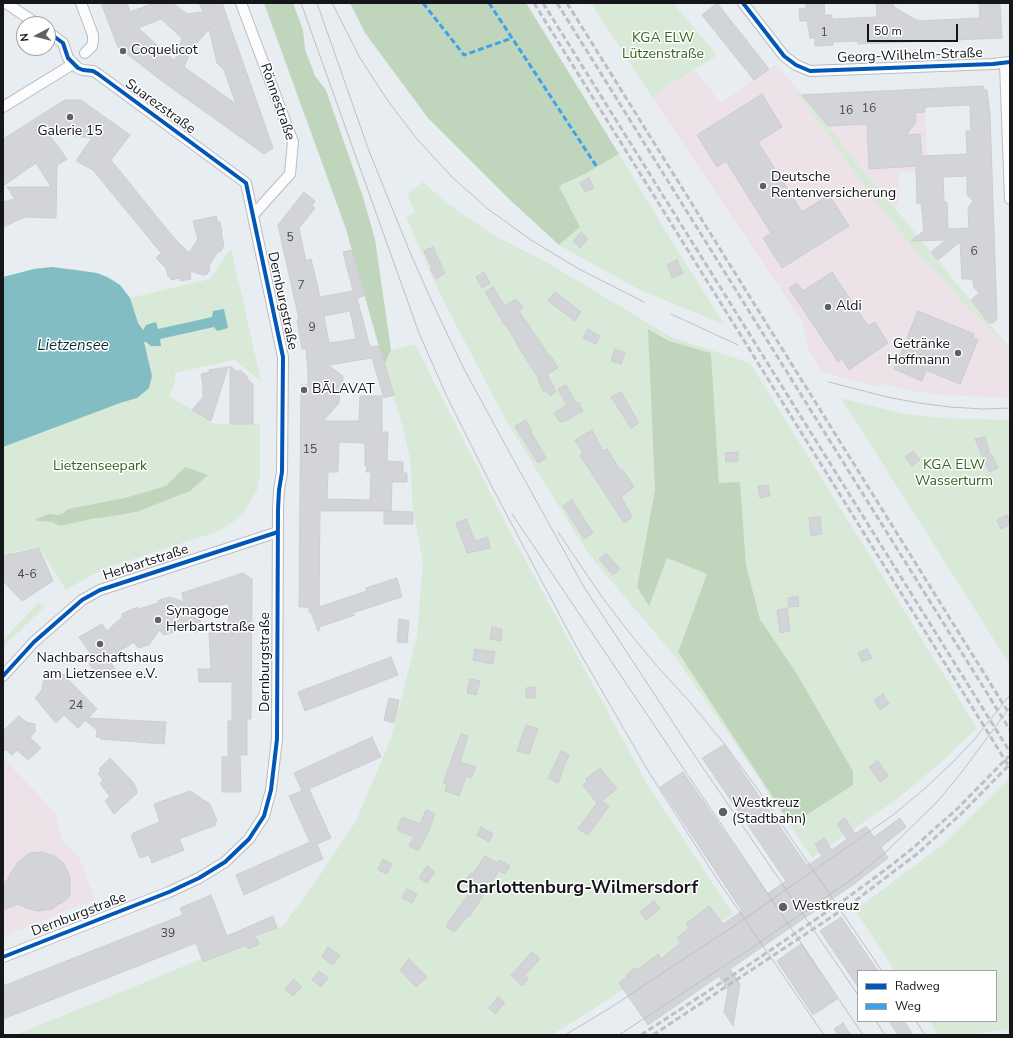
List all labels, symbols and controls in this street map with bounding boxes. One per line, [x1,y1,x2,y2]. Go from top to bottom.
north arrow [16,16,56,56]
scale bar [869,16,960,42]
text: 50 m [874,23,902,39]
house number: 1 [820,26,828,40]
park label: KGA ELW Lützenstraße [622,31,704,64]
text: N [17,32,33,42]
place label: Coquelicot [131,43,198,59]
street label: Georg-Wilhelm-Straße [837,45,983,67]
marker: Coquelicot [118,46,128,56]
street label: Rönnestraße [256,61,298,143]
street label: Suarezstraße [122,76,198,138]
house number: 16 [862,102,876,116]
house number: 16 [839,104,853,118]
marker: Galerie 15 [65,112,75,122]
place label: Galerie 15 [37,124,103,140]
place label: Deutsche Rentenversicherung [771,170,896,202]
marker: Deutsche Rentenversicherung [758,181,768,191]
house number: 5 [286,231,294,245]
house number: 6 [970,245,978,259]
street label: Dernburgstraße [263,250,301,352]
house number: 7 [297,279,305,293]
place label: Aldi [836,299,862,315]
marker: Aldi [823,302,833,312]
house number: 9 [308,321,316,335]
water label: Lietzensee [37,337,109,355]
place label: Getränke Hoffmann [887,337,950,370]
marker: Getränke Hoffmann [953,348,963,358]
place label: BĀLAVAT [312,382,375,398]
marker: BĀLAVAT [299,385,309,395]
house number: 15 [303,443,317,457]
park label: KGA ELW Wasserturm [915,458,993,490]
park label: Lietzenseepark [53,459,147,475]
street label: Herbartstraße [101,541,191,585]
house number: 4-6 [17,568,37,582]
place label: Synagoge Herbartstraße [166,604,255,636]
street label: Dernburgstraße [258,612,274,712]
marker: Synagoge Herbartstraße [153,615,163,625]
marker: Nachbarschaftshaus am Lietzensee e.V. [95,639,105,649]
place label: Nachbarschaftshaus am Lietzensee e.V. [36,651,164,684]
house number: 24 [69,699,83,713]
place label: Westkreuz (Stadtbahn) [732,796,806,828]
marker: Westkreuz (Stadtbahn) [717,806,729,818]
district label: Charlottenburg-Wilmersdorf [456,878,698,900]
street label: Dernburgstraße [29,889,129,941]
place label: Westkreuz [792,899,859,915]
marker: Westkreuz [777,901,789,913]
house number: 39 [161,927,175,941]
legend [857,970,997,1022]
text: Radweg [895,978,940,994]
text: Weg [895,998,921,1014]

